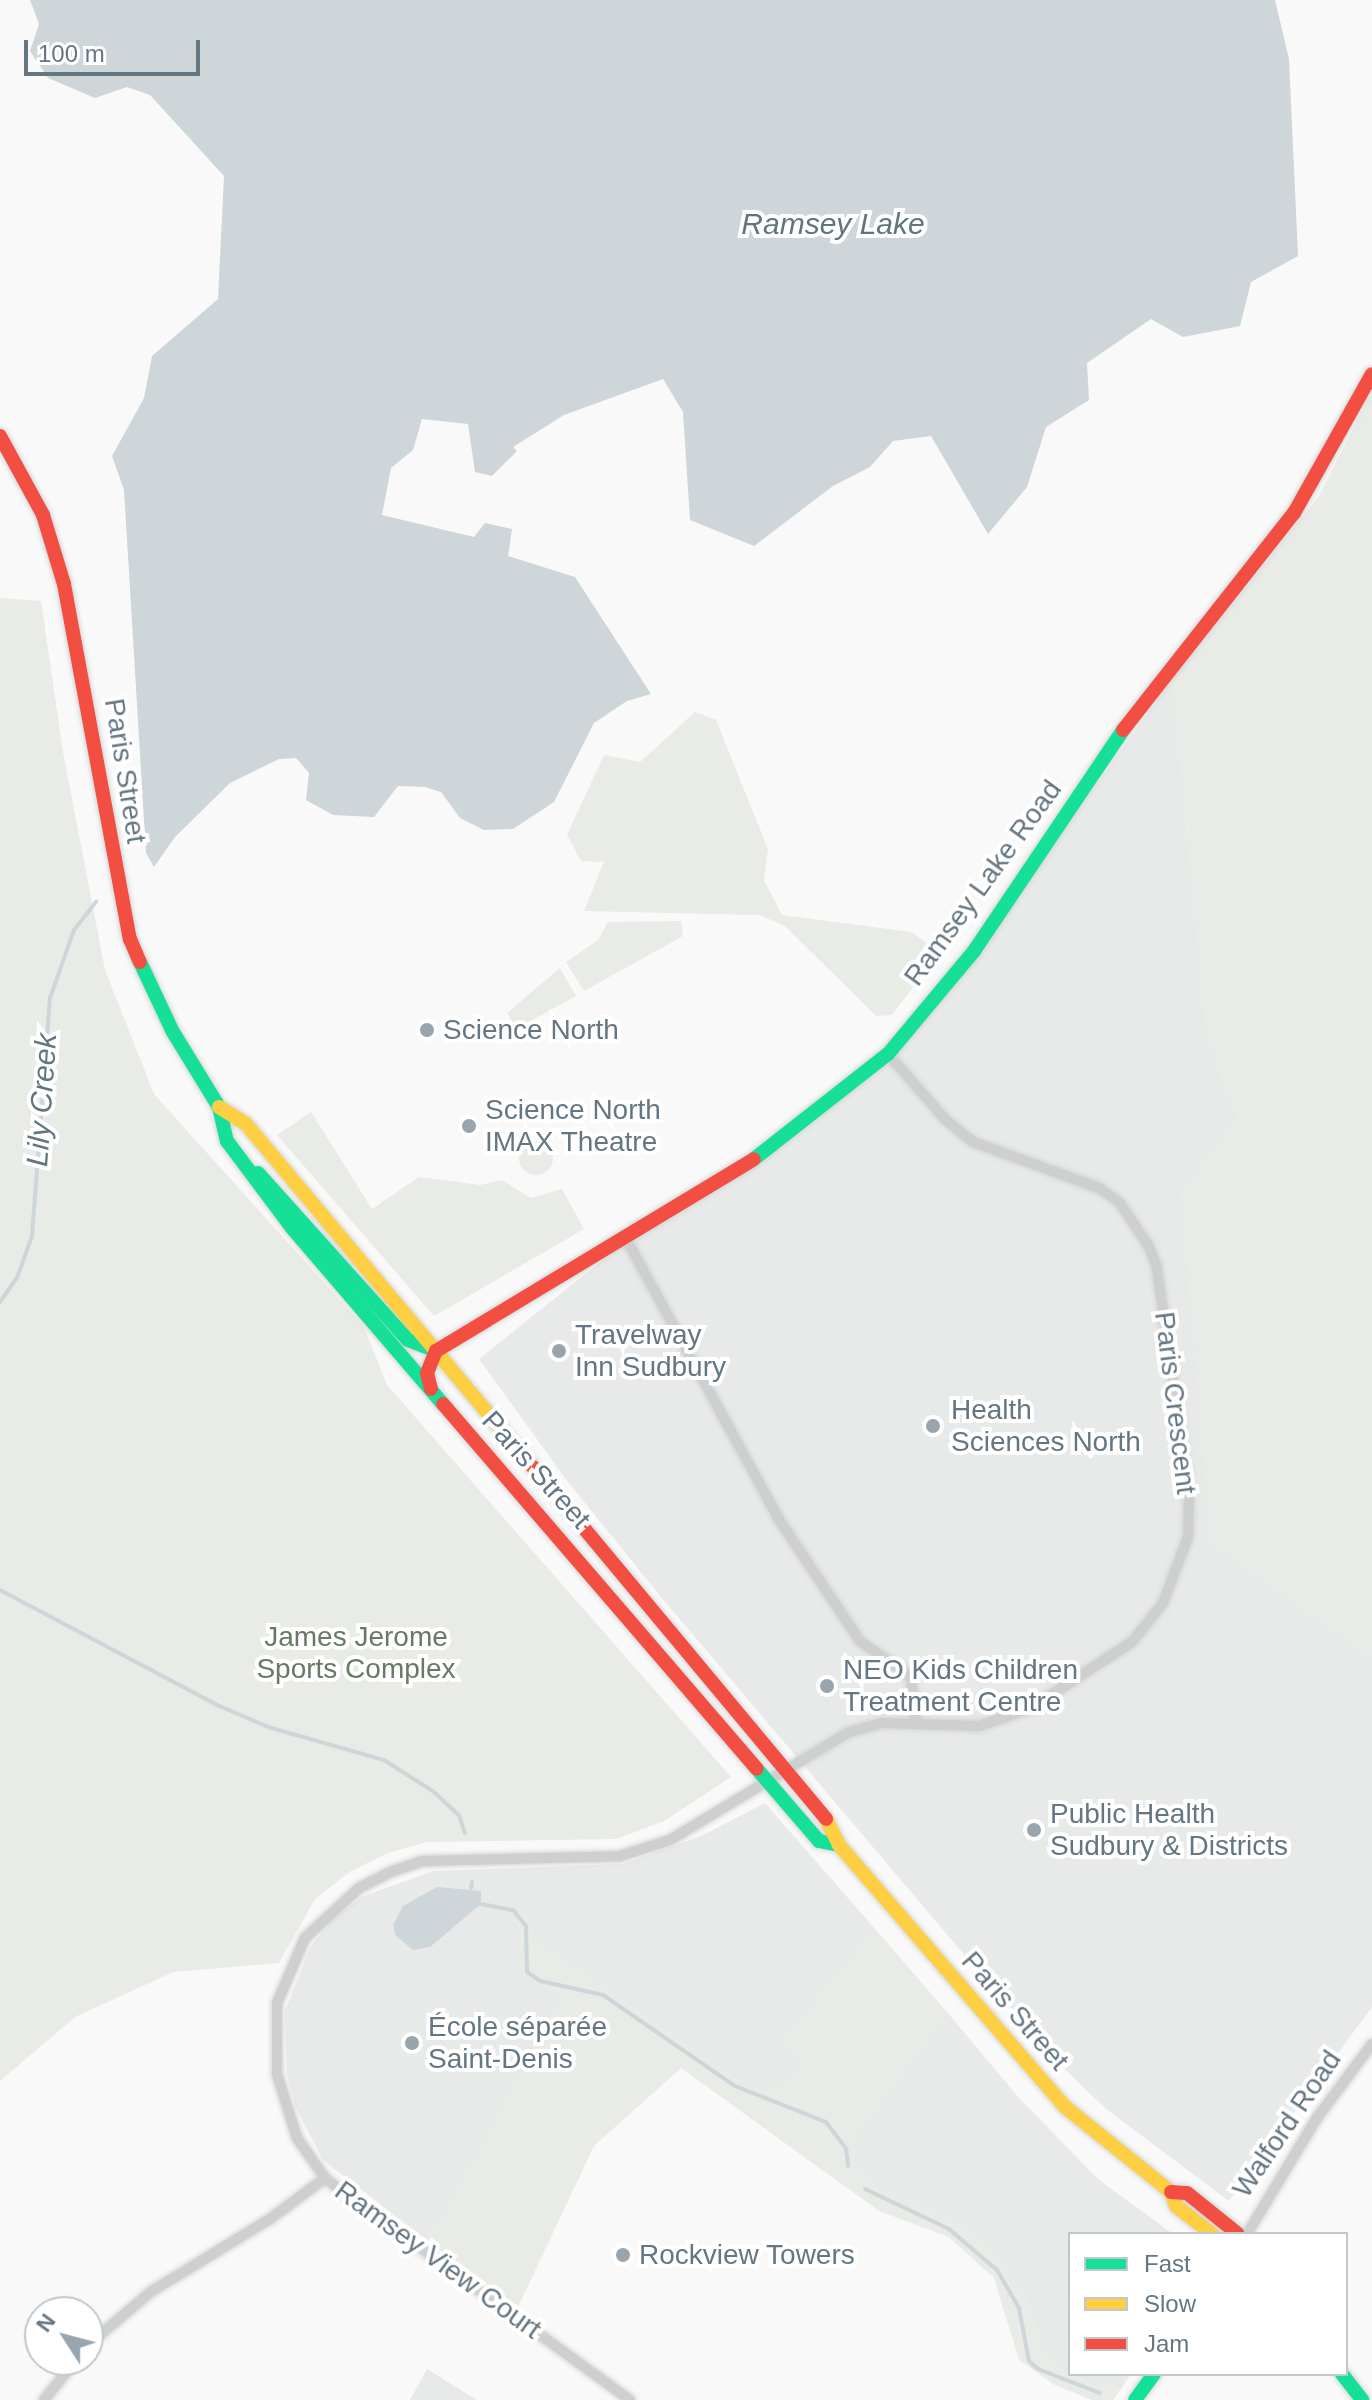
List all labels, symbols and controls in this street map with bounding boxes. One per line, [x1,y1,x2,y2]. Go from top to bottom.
scale bar [28,24,204,74]
text: 100 m [38,40,105,67]
water label: Ramsey Lake [741,206,925,242]
street label: Paris Street [97,696,153,846]
street label: Ramsey Lake Road [897,774,1069,992]
place label: Science North [443,1013,619,1047]
marker: Science North [418,1021,436,1039]
water label: Lily Creek [19,1032,65,1168]
place label: Science North IMAX Theatre [485,1093,661,1159]
marker: Science North IMAX Theatre [460,1117,478,1135]
street label: Paris Crescent [1147,1310,1203,1496]
place label: Travelway Inn Sudbury [575,1318,726,1384]
marker: Travelway Inn Sudbury [550,1342,568,1360]
place label: Health Sciences North [951,1393,1141,1459]
street label: Paris Street [475,1404,597,1536]
marker: Health Sciences North [922,1415,944,1437]
park label: James Jerome Sports Complex [256,1620,456,1686]
place label: NEO Kids Children Treatment Centre [843,1653,1078,1719]
marker: NEO Kids Children Treatment Centre [818,1677,836,1695]
place label: Public Health Sudbury & Districts [1050,1797,1288,1863]
marker: Public Health Sudbury & Districts [1025,1821,1043,1839]
street label: Paris Street [954,1945,1076,2077]
place label: École séparée Saint-Denis [428,2010,607,2076]
marker: École séparée Saint-Denis [403,2034,421,2052]
street label: Walford Road [1225,2044,1349,2204]
street label: Ramsey View Court [328,2174,548,2346]
legend [1068,2232,1348,2376]
place label: Rockview Towers [639,2238,855,2272]
marker: Rockview Towers [614,2246,632,2264]
text: Fast [1144,2250,1191,2277]
text: Slow [1144,2290,1196,2317]
north arrow [24,2296,104,2376]
text: N [31,2309,61,2337]
text: Jam [1144,2330,1189,2357]

